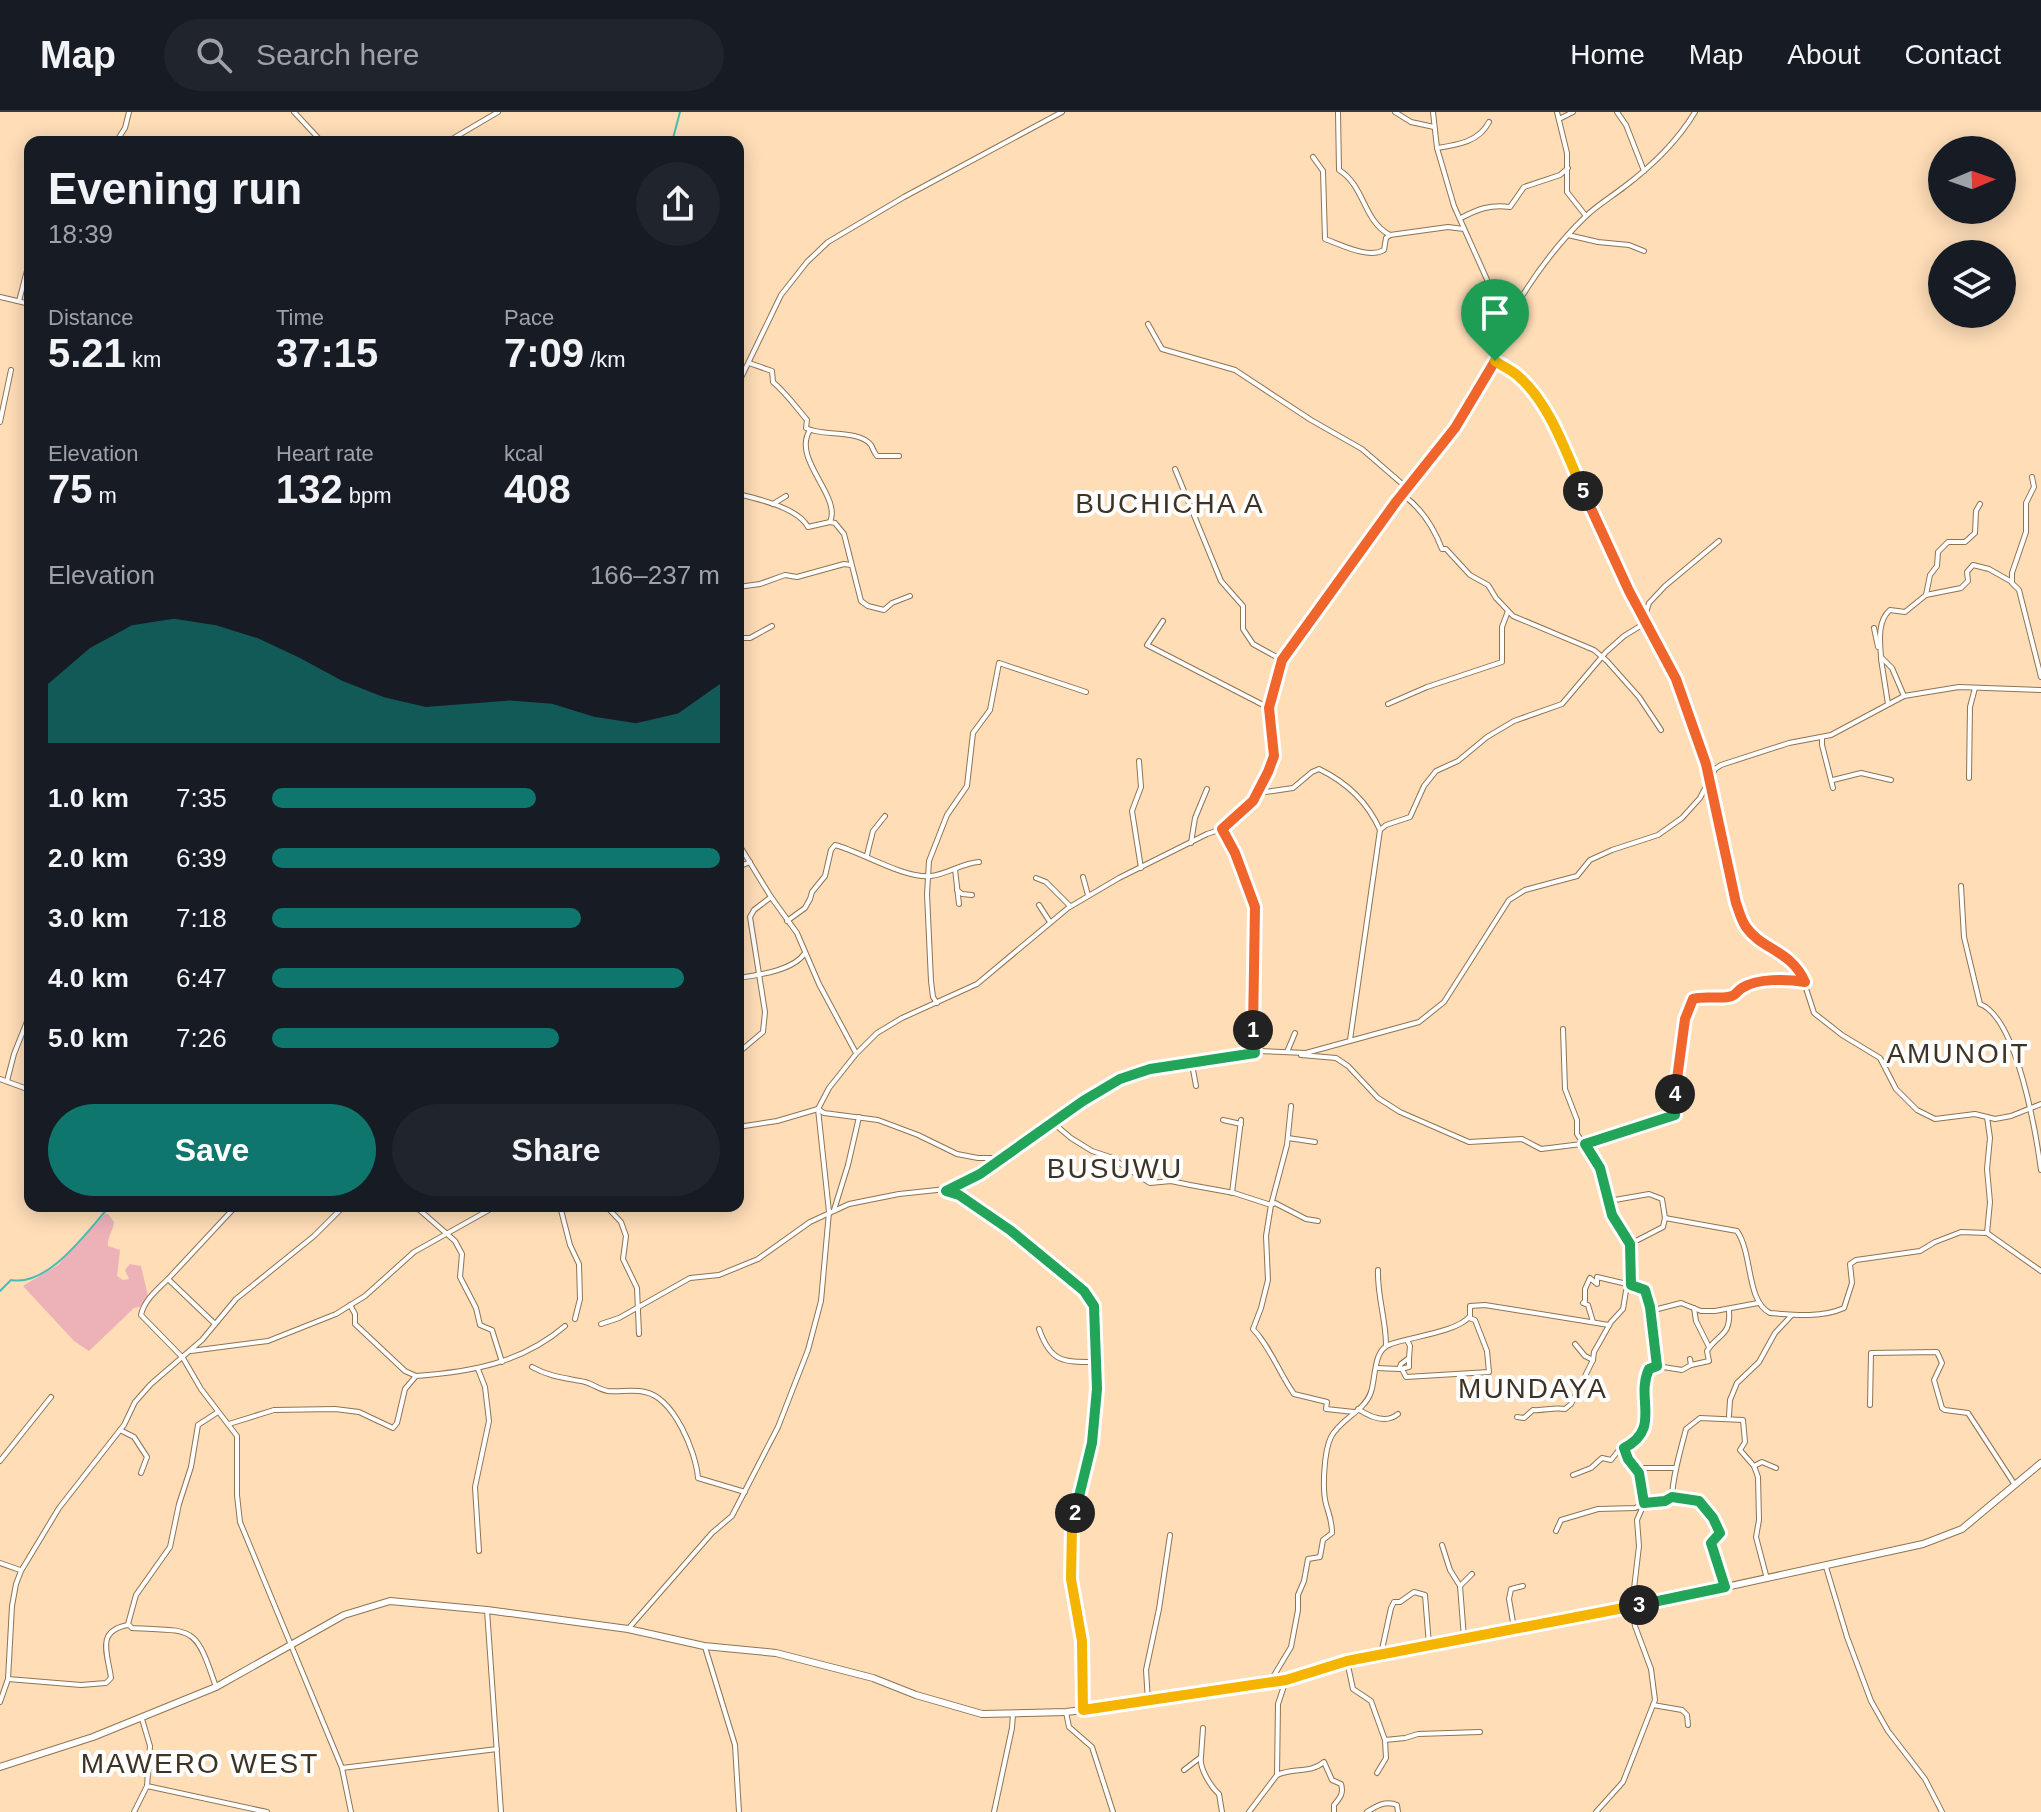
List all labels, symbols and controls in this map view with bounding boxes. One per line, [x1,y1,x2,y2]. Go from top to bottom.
search box [164,19,724,91]
icon: search [192,33,236,77]
text: Map [40,34,116,76]
text: Search here [256,38,419,71]
text: Home [1570,39,1645,70]
text: Map [1689,39,1743,70]
text: About [1787,39,1861,70]
text: Contact [1905,39,2001,70]
north arrow [1928,136,2016,224]
map controls [1928,136,2016,328]
button: share [636,162,720,246]
text: Evening run [48,164,302,213]
text: 18:39 [48,219,113,249]
button: layers [1928,240,2016,328]
pin [1461,279,1529,361]
icon: arrive [1473,291,1517,335]
text: Distance [48,305,134,330]
text: Time [276,305,324,330]
text: Pace [504,305,554,330]
text: 5.21 [48,331,126,375]
text: 37:15 [276,331,378,375]
text: 7:09 [504,331,584,375]
text: km [126,347,161,372]
text: /km [584,347,626,372]
text: Elevation [48,441,139,466]
text: Heart rate [276,441,374,466]
text: kcal [504,441,543,466]
text: 75 [48,467,93,511]
text: 132 [276,467,343,511]
text: 408 [504,467,571,511]
pin: 5 [1563,471,1603,511]
text: 5 [1577,478,1589,503]
text: m [93,483,117,508]
text: bpm [343,483,392,508]
district label: BUCHICHA A [1075,488,1265,519]
text: Elevation [48,560,155,590]
text: 166–237 m [590,560,720,590]
text: 1.0 km [48,783,129,813]
text: 7:35 [176,783,227,813]
text: 2.0 km [48,843,129,873]
text: 6:39 [176,843,227,873]
text: 3.0 km [48,903,129,933]
text: 7:18 [176,903,227,933]
text: 4.0 km [48,963,129,993]
text: 6:47 [176,963,227,993]
pin: 1 [1233,1010,1273,1050]
text: 1 [1247,1017,1259,1042]
text: 5.0 km [48,1023,129,1053]
text: 7:26 [176,1023,227,1053]
district label: AMUNOIT [1886,1038,2030,1069]
pin: 4 [1655,1074,1695,1114]
text: 4 [1669,1081,1681,1106]
button: Save [48,1104,376,1196]
button: Share [392,1104,720,1196]
district label: BUSUWU [1047,1153,1183,1184]
district label: MUNDAYA [1458,1373,1608,1404]
pin: 2 [1055,1493,1095,1533]
text: 2 [1069,1500,1081,1525]
pin: 3 [1619,1585,1659,1625]
text: 3 [1633,1592,1645,1617]
district label: MAWERO WEST [81,1748,319,1779]

